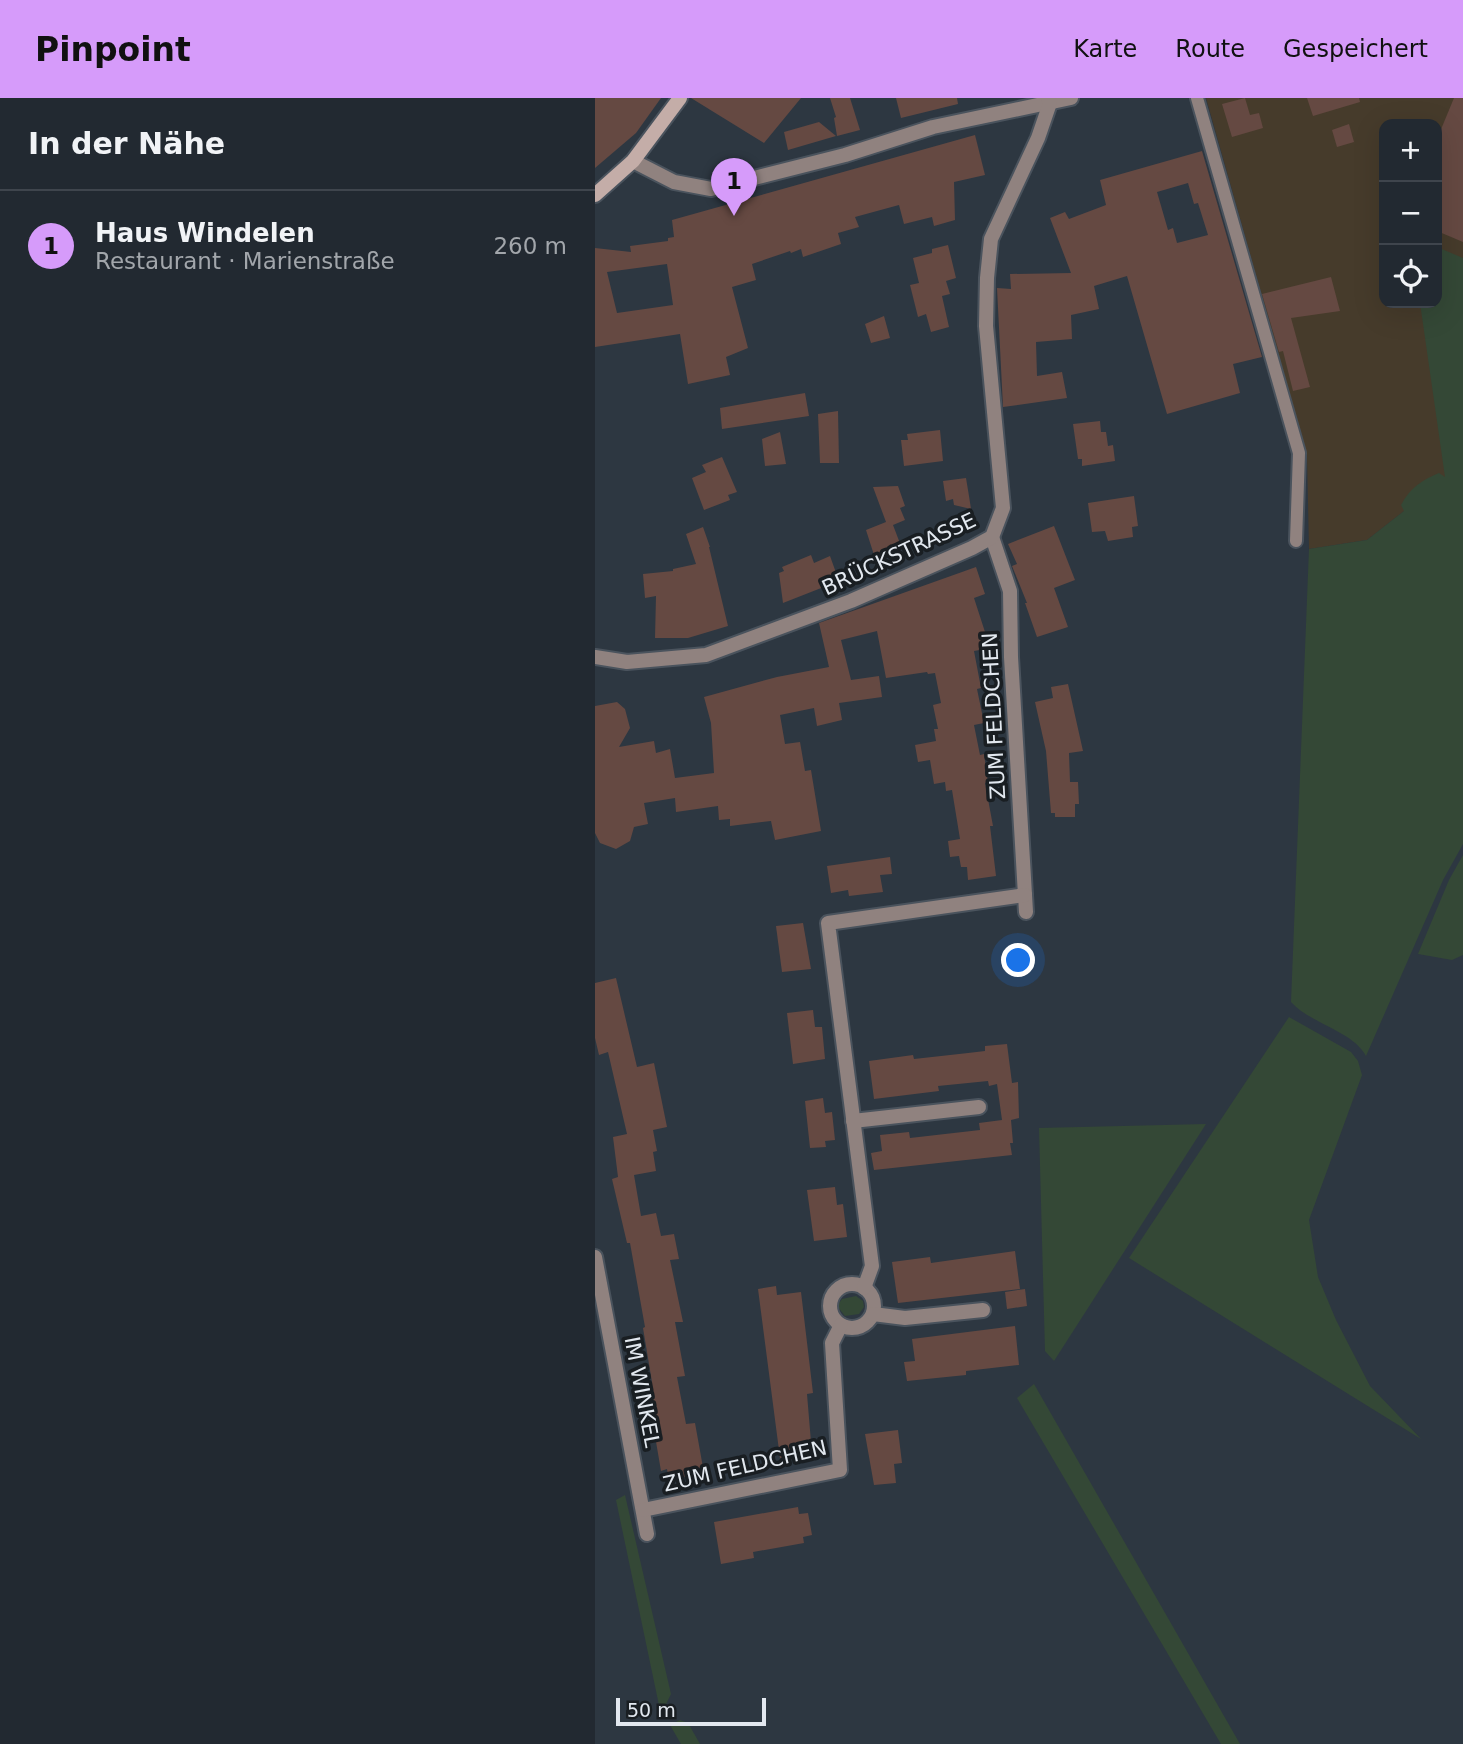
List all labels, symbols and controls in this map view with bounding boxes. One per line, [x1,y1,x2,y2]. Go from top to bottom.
text: Pinpoint [35,30,191,69]
text: Karte [1073,35,1137,63]
text: Route [1175,35,1245,63]
text: Gespeichert [1283,35,1428,63]
map controls [1379,119,1442,308]
button: + [1379,119,1442,182]
text: In der Nähe [28,126,225,161]
pin: 1 [711,158,757,216]
button: − [1379,182,1442,245]
text: Haus Windelen [95,218,315,248]
text: 1 [43,233,59,259]
text: 260 m [493,233,567,259]
button: locate [1379,245,1442,308]
text: Restaurant · Marienstraße [95,248,395,274]
street label: BRÜCKSTRASSE [818,507,980,600]
street label: ZUM FELDCHEN [978,632,1010,800]
your location [1001,943,1035,977]
street label: IM WINKEL [619,1335,665,1450]
street label: ZUM FELDCHEN [661,1436,829,1496]
scale bar [616,1695,767,1727]
text: 50 m [627,1699,676,1721]

